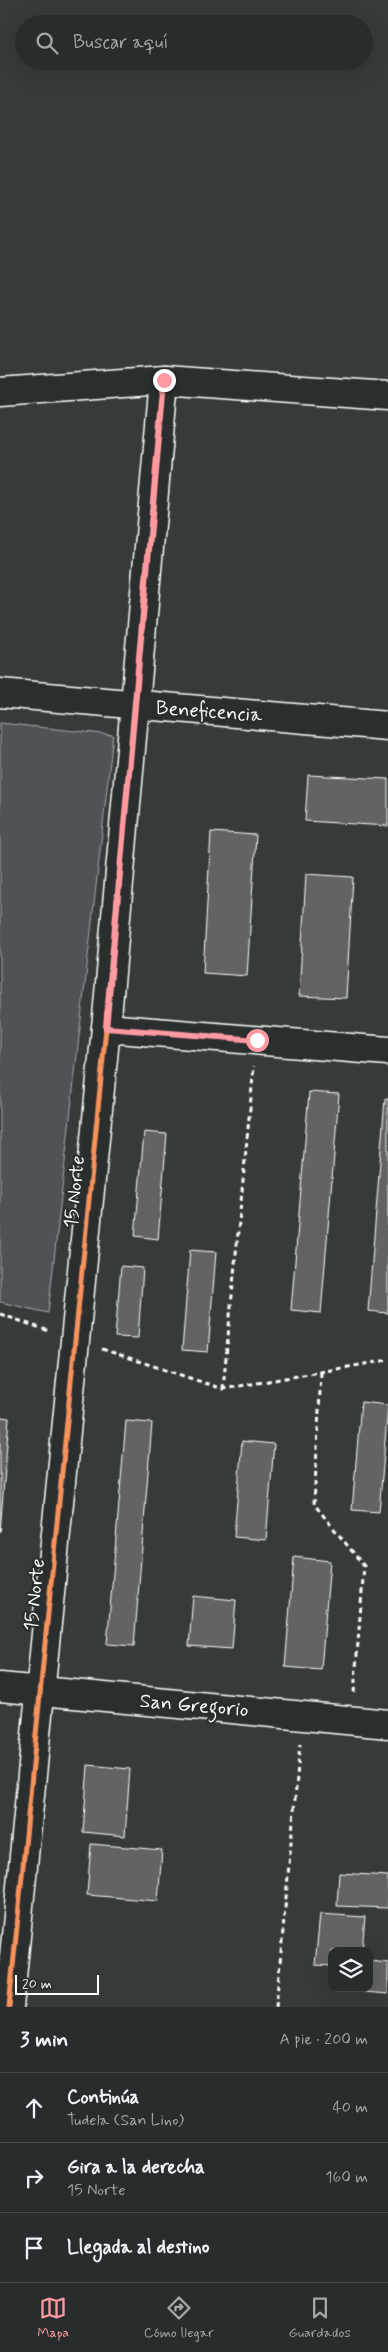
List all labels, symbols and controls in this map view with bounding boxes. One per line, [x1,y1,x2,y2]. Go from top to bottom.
search box [15,15,373,70]
icon: search [33,29,61,57]
text: Buscar aquí [73,30,168,55]
route end [153,369,176,392]
street label: Beneficencia [155,695,264,729]
route start [246,1029,269,1052]
street label: 15 Norte [58,1154,92,1230]
street label: 15 Norte [18,1557,52,1633]
street label: San Gregorio [138,1688,250,1726]
map controls [328,1947,373,1992]
button: layers [328,1947,373,1992]
scale bar [15,1972,99,1995]
text: 20 m [22,1975,52,1993]
text: 3 min [20,2026,68,2054]
text: A pie · 200 m [280,2029,368,2050]
text: Continúa [67,2085,139,2110]
icon: ahead [20,2094,48,2122]
text: 40 m [332,2097,368,2118]
text: Tudela (San Lino) [67,2110,184,2131]
text: Gira a la derecha [67,2155,205,2180]
icon: right [20,2164,48,2192]
text: 160 m [325,2167,368,2188]
text: 15 Norte [67,2180,125,2201]
icon: arrive [20,2234,48,2262]
text: Llegada al destino [67,2235,209,2260]
tab: Mapa [37,2294,69,2342]
tab: Cómo llegar [144,2294,214,2342]
tab: Guardados [288,2294,351,2342]

